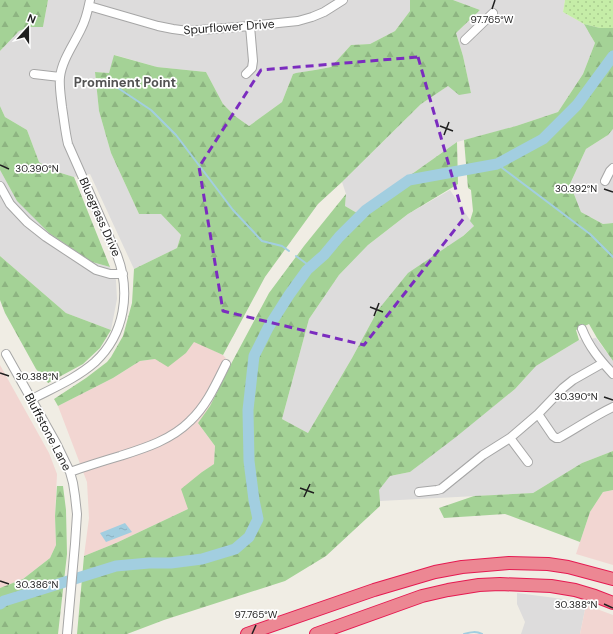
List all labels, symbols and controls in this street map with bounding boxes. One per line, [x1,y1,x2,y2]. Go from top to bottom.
north arrow [8,8,48,48]
text: N [25,11,38,27]
text: 97.765°W [471,13,514,26]
street label: Spurflower Drive [183,16,275,38]
district label: Prominent Point [74,74,176,91]
text: 30.390°N [15,162,59,175]
street label: Bluegrass Drive [75,175,125,259]
text: 30.392°N [555,182,597,195]
text: 30.388°N [16,370,58,383]
street label: Bluffstone Lane [21,390,75,474]
text: 30.390°N [554,390,598,403]
text: 30.386°N [16,578,59,591]
text: 30.388°N [555,598,597,611]
text: 97.765°W [235,608,278,621]

